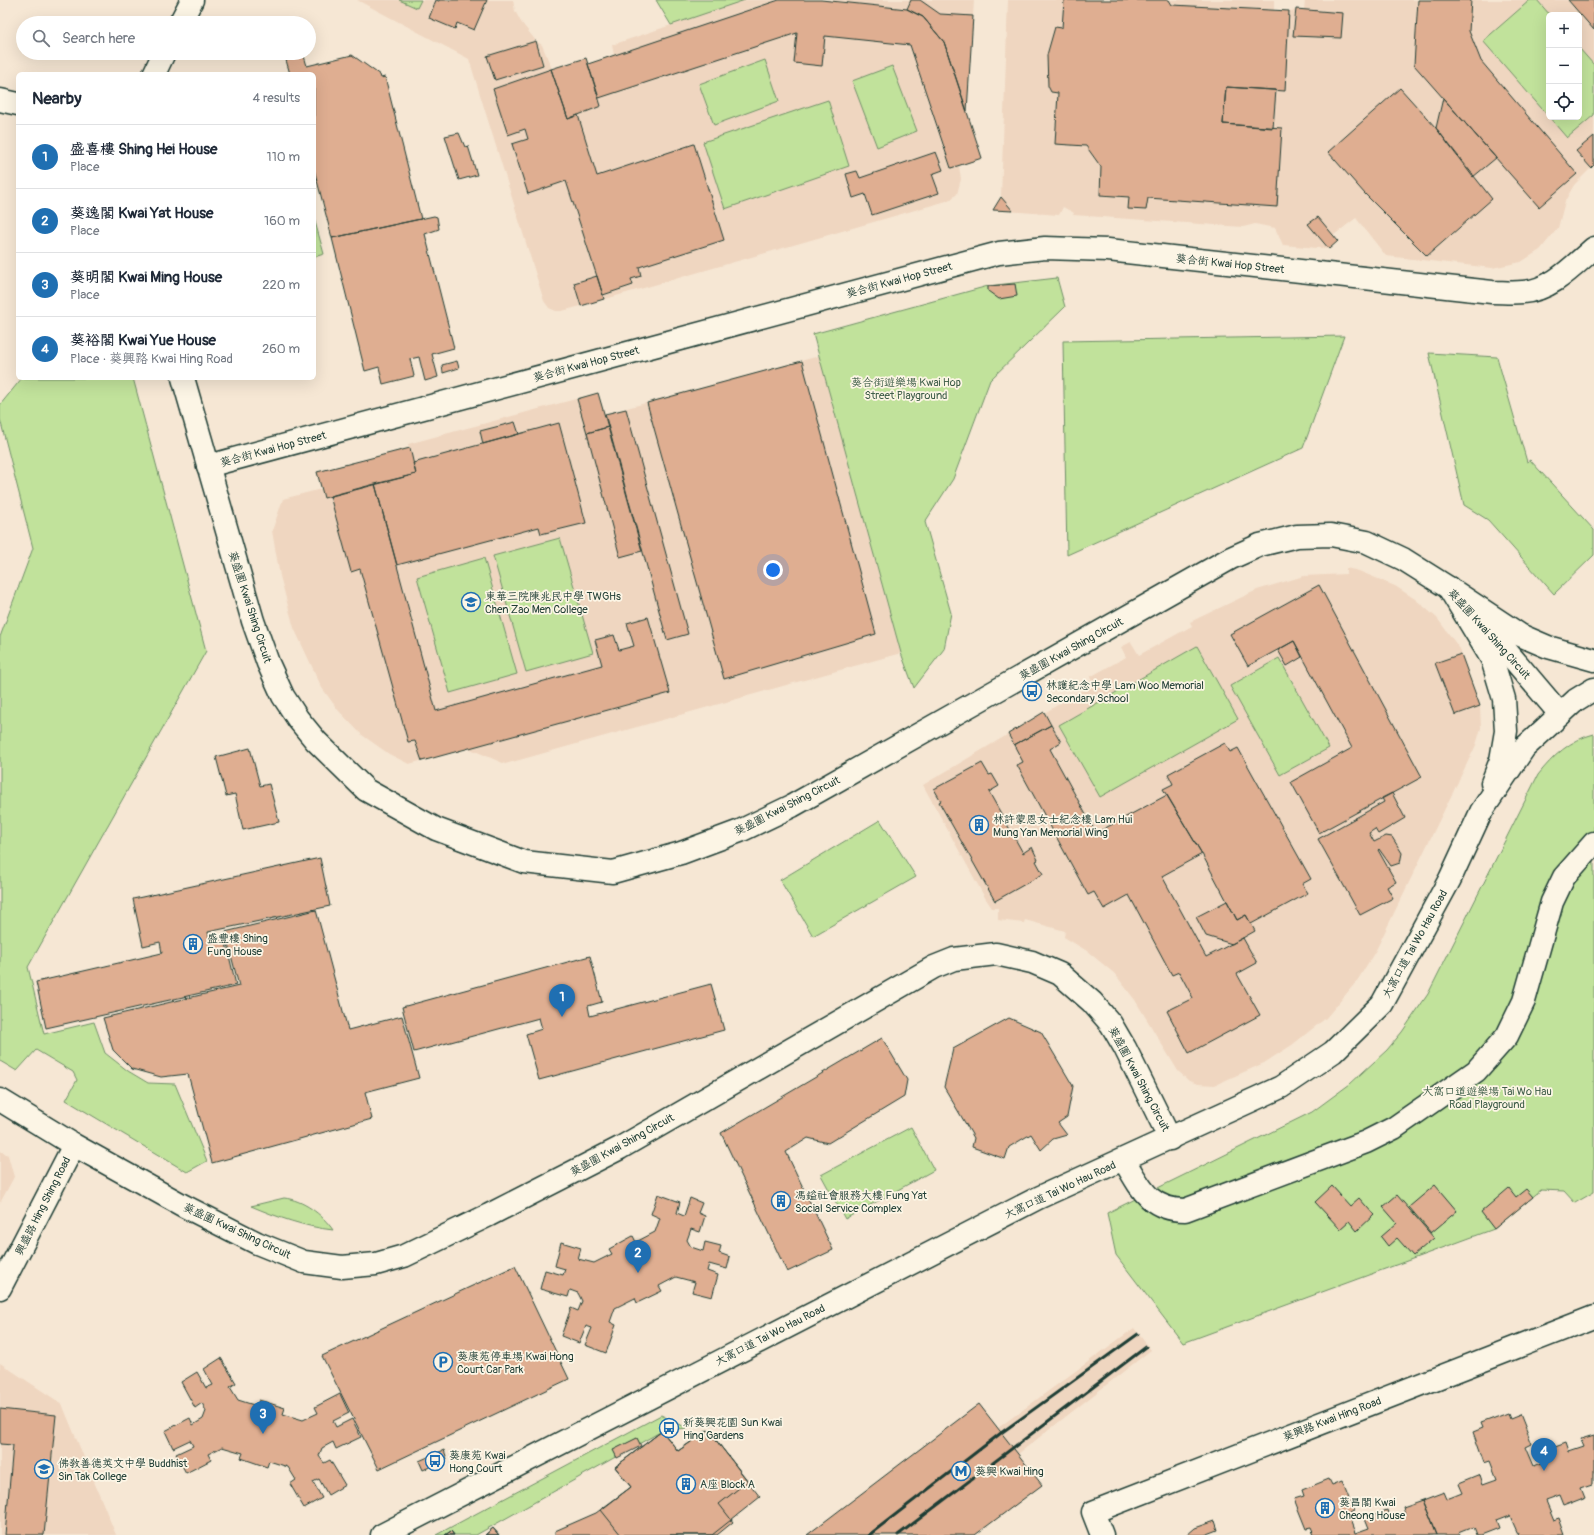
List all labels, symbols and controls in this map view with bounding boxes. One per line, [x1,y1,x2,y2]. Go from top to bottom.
map controls [1546,12,1582,120]
button: + [1546,12,1582,48]
search box [16,16,316,60]
icon: search [30,27,52,49]
text: Search here [62,29,135,48]
button: − [1546,48,1582,84]
button: locate [1546,84,1582,120]
text: Nearby [32,88,81,109]
text: 4 results [253,90,300,106]
text: 盛喜樓 Shing Hei House [70,140,217,159]
text: 1 [42,149,48,165]
text: 110 m [267,149,300,165]
text: Place [70,159,99,175]
text: 葵逸閣 Kwai Yat House [70,204,213,223]
text: 2 [41,213,49,229]
text: 160 m [264,213,300,229]
text: Place [70,223,99,239]
street label: 葵合街 Kwai Hop Street [1175,252,1286,276]
street label: 葵合街 Kwai Hop Street [845,259,954,300]
text: 葵明閣 Kwai Ming House [70,268,222,287]
text: 3 [41,277,49,293]
text: 220 m [262,277,300,293]
text: Place [70,287,99,303]
text: 葵裕閣 Kwai Yue House [70,331,216,350]
text: 4 [41,341,49,357]
text: 260 m [262,341,300,357]
street label: 葵合街 Kwai Hop Street [532,343,641,384]
text: Place · 葵興路 Kwai Hing Road [70,351,233,367]
park label: 葵合街遊樂場 Kwai Hop Street Playground [851,376,961,402]
street label: 葵合街 Kwai Hop Street [219,428,328,469]
street label: 葵盛圍 Kwai Shing Circuit [226,549,274,665]
your location [763,560,783,580]
street label: 葵盛圍 Kwai Shing Circuit [1445,586,1533,682]
place label: 東華三院陳兆民中學 TWGHs Chen Zao Men College [485,590,621,616]
school or university icon: 東華三院陳兆民中學 TWGHs Chen Zao Men College [460,591,482,613]
street label: 葵盛圍 Kwai Shing Circuit [1017,615,1126,683]
place label: 林護紀念中學 Lam Woo Memorial Secondary School [1046,679,1204,705]
bus stop icon: 林護紀念中學 Lam Woo Memorial Secondary School [1021,680,1043,702]
street label: 葵盛圍 Kwai Shing Circuit [732,773,842,838]
place label: 林許蒙恩女士紀念樓 Lam Hui Mung Yan Memorial Wing [993,813,1132,839]
building icon: 林許蒙恩女士紀念樓 Lam Hui Mung Yan Memorial Wing [968,814,990,836]
street label: 大窩口道 Tai Wo Hau Road [1380,888,1450,1000]
place label: 盛豐樓 Shing Fung House [207,932,268,958]
building icon: 盛豐樓 Shing Fung House [182,933,204,955]
pin: 1 [549,984,575,1017]
street label: 葵盛圍 Kwai Shing Circuit [1106,1024,1172,1134]
park label: 大窩口道遊樂場 Tai Wo Hau Road Playground [1422,1085,1552,1111]
street label: 葵盛圍 Kwai Shing Circuit [568,1111,677,1179]
street label: 興盛路 Hing Shing Road [13,1155,73,1257]
street label: 大窩口道 Tai Wo Hau Road [1002,1158,1118,1222]
place label: 馮鎰社會服務大樓 Fung Yat Social Service Complex [795,1189,927,1215]
building icon: 馮鎰社會服務大樓 Fung Yat Social Service Complex [770,1190,792,1212]
street label: 葵盛圍 Kwai Shing Circuit [181,1200,293,1262]
pin: 2 [625,1240,651,1273]
street label: 大窩口道 Tai Wo Hau Road [713,1302,827,1368]
place label: 葵康苑停車場 Kwai Hong Court Car Park [457,1350,574,1376]
parking icon: 葵康苑停車場 Kwai Hong Court Car Park [432,1351,454,1373]
street label: 葵興路 Kwai Hing Road [1281,1394,1383,1444]
pin: 3 [250,1401,276,1434]
place label: 新葵興花園 Sun Kwai Hing Gardens [683,1416,782,1442]
bus stop icon: 新葵興花園 Sun Kwai Hing Gardens [658,1417,680,1439]
pin: 4 [1531,1438,1557,1471]
place label: 葵康苑 Kwai Hong Court [449,1449,506,1475]
bus stop icon: 葵康苑 Kwai Hong Court [424,1450,446,1472]
place label: 佛教善德英文中學 Buddhist Sin Tak College [58,1457,188,1483]
school or university icon: 佛教善德英文中學 Buddhist Sin Tak College [33,1458,55,1480]
metro station icon: 葵興 Kwai Hing [950,1460,972,1482]
place label: 葵興 Kwai Hing [975,1465,1044,1478]
building icon: A座 Block A [675,1473,697,1495]
place label: A座 Block A [700,1478,755,1491]
place label: 葵昌閣 Kwai Cheong House [1339,1496,1406,1522]
building icon: 葵昌閣 Kwai Cheong House [1314,1497,1336,1519]

